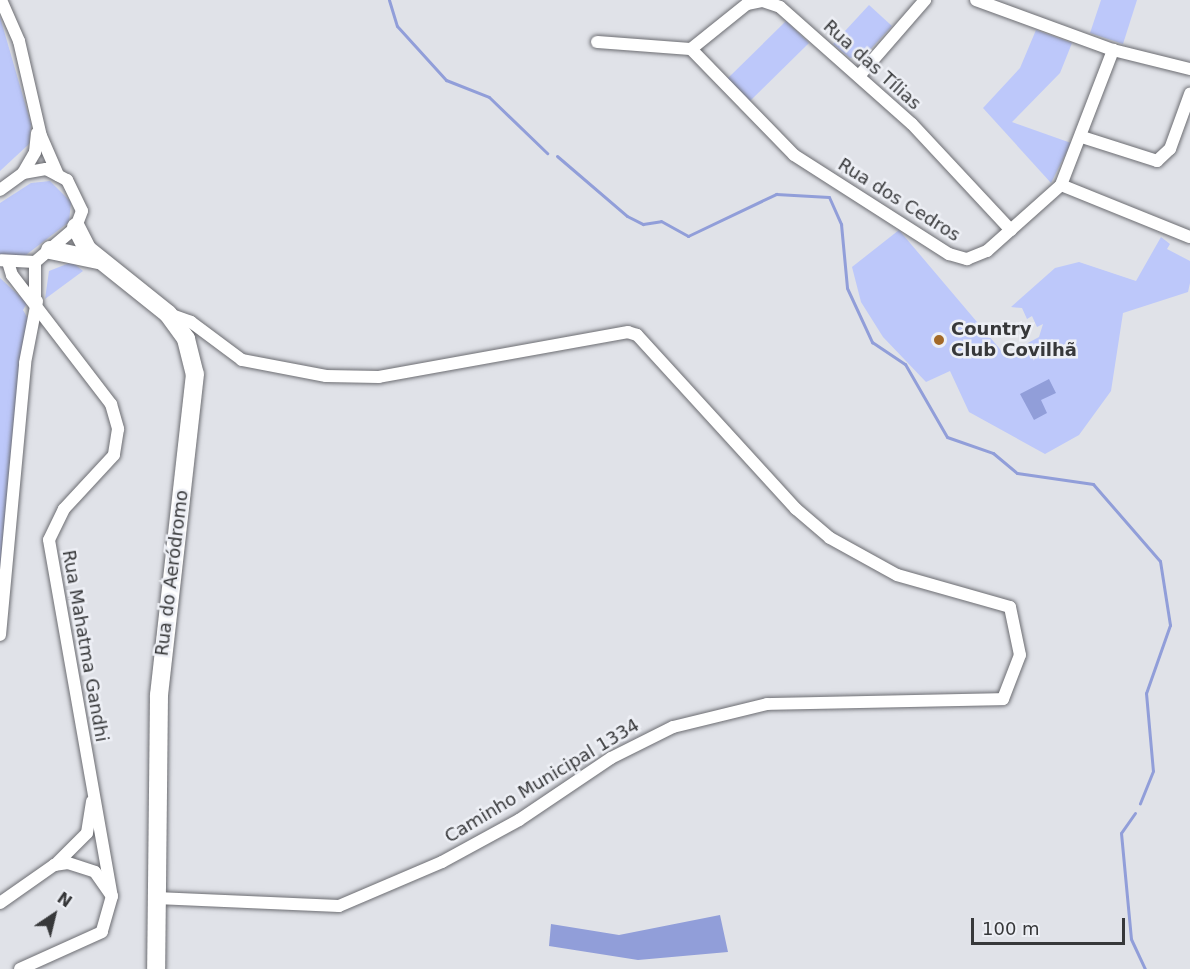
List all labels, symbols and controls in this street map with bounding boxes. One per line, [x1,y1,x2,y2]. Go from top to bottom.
street label: Rua das Tílias [819,16,925,114]
street label: Rua dos Cedros [834,154,964,246]
place label: Country Club Covilhã [951,319,1077,362]
marker: Country Club Covilhã [932,333,946,347]
street label: Rua do Aeródromo [151,489,193,657]
street label: Rua Mahatma Gandhi [57,548,113,744]
street label: Caminho Municipal 1334 [441,714,643,848]
north arrow [24,885,84,945]
text: N [54,888,76,911]
scale bar [974,906,1128,944]
text: 100 m [982,918,1040,939]

